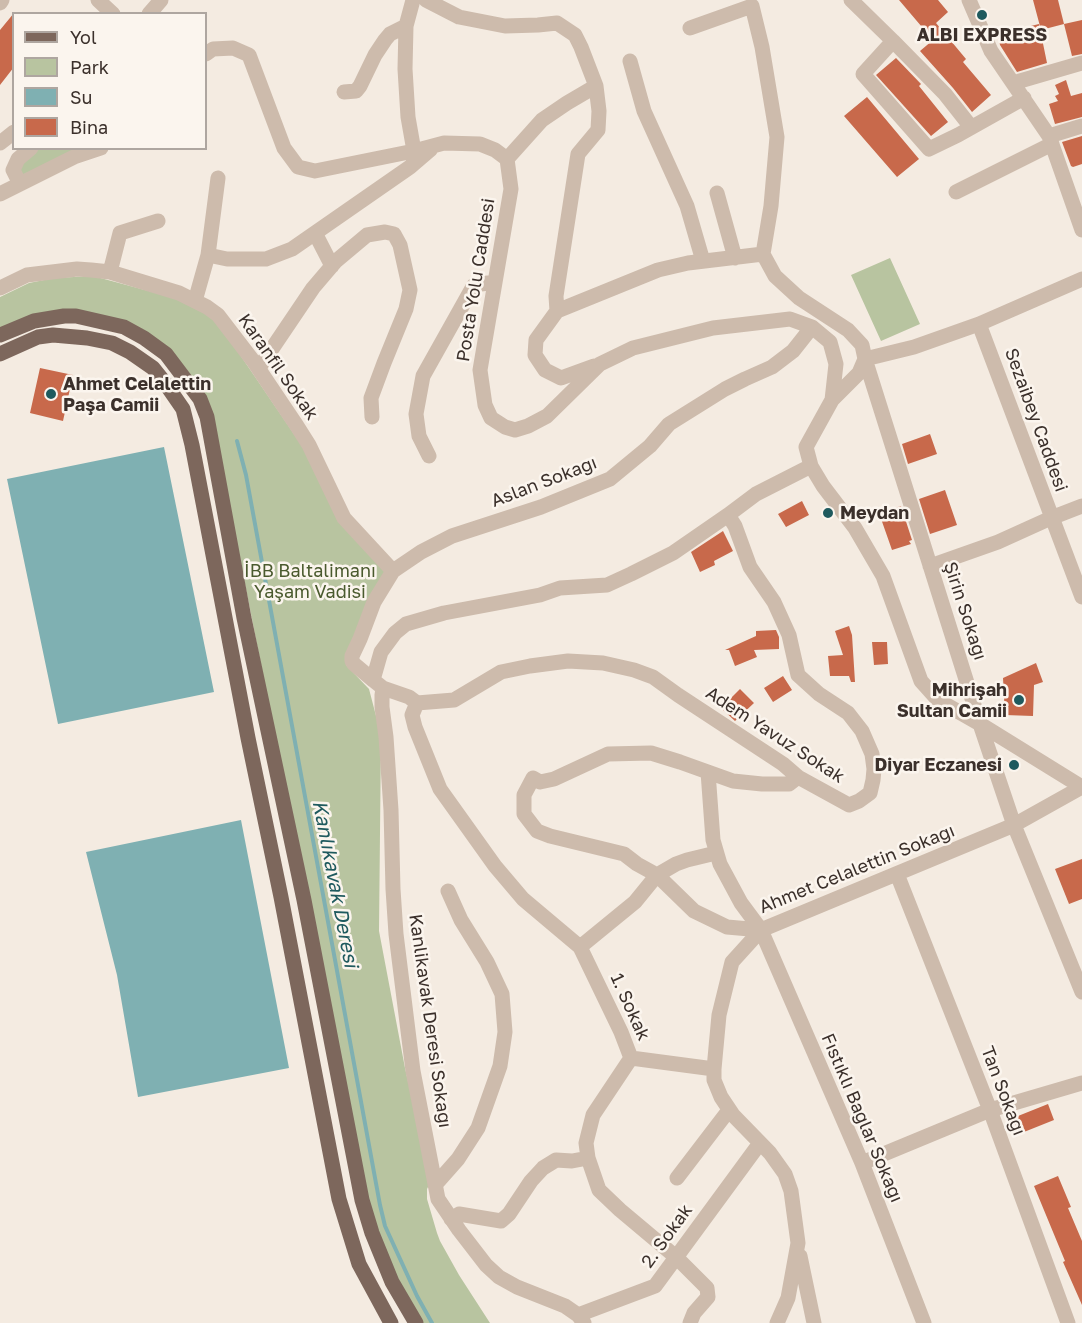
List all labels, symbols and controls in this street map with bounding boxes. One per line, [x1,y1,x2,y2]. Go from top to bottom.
marker: ALBI EXPRESS [975,8,989,22]
legend [12,12,207,150]
place label: ALBI EXPRESS [917,24,1047,46]
text: Yol [70,26,97,48]
text: Park [70,56,109,78]
text: Su [70,86,92,108]
text: Bina [70,116,108,138]
street label: Posta Yolu Caddesi [452,197,500,363]
street label: Karanfil Sokak [233,310,323,424]
street label: Sezaibey Caddesi [1000,345,1072,495]
place label: Ahmet Celalettin Paşa Camii [63,373,211,416]
marker: Ahmet Celalettin Paşa Camii [44,387,58,401]
street label: Aslan Sokağı [488,452,600,512]
place label: Meydan [840,502,909,524]
marker: Meydan [821,506,835,520]
street label: Şirin Sokağı [939,559,991,663]
park label: İBB Baltalimanı Yaşam Vadisi [244,560,376,602]
place label: Mihrişah Sultan Camii [897,679,1007,722]
street label: Adem Yavuz Sokak [702,682,848,788]
marker: Mihrişah Sultan Camii [1012,693,1026,707]
place label: Diyar Eczanesi [874,754,1002,776]
marker: Diyar Eczanesi [1007,758,1021,772]
water label: Kanlıkavak Deresi [307,798,363,970]
street label: Ahmet Celalettin Sokağı [756,820,958,918]
street label: Kanlikavak Deresi Sokağı [404,913,456,1129]
street label: 1. Sokak [606,970,654,1044]
street label: Fıstıklı Bağlar Sokağı [817,1030,907,1206]
street label: Tan Sokağı [976,1043,1030,1139]
street label: 2. Sokak [637,1200,697,1272]

